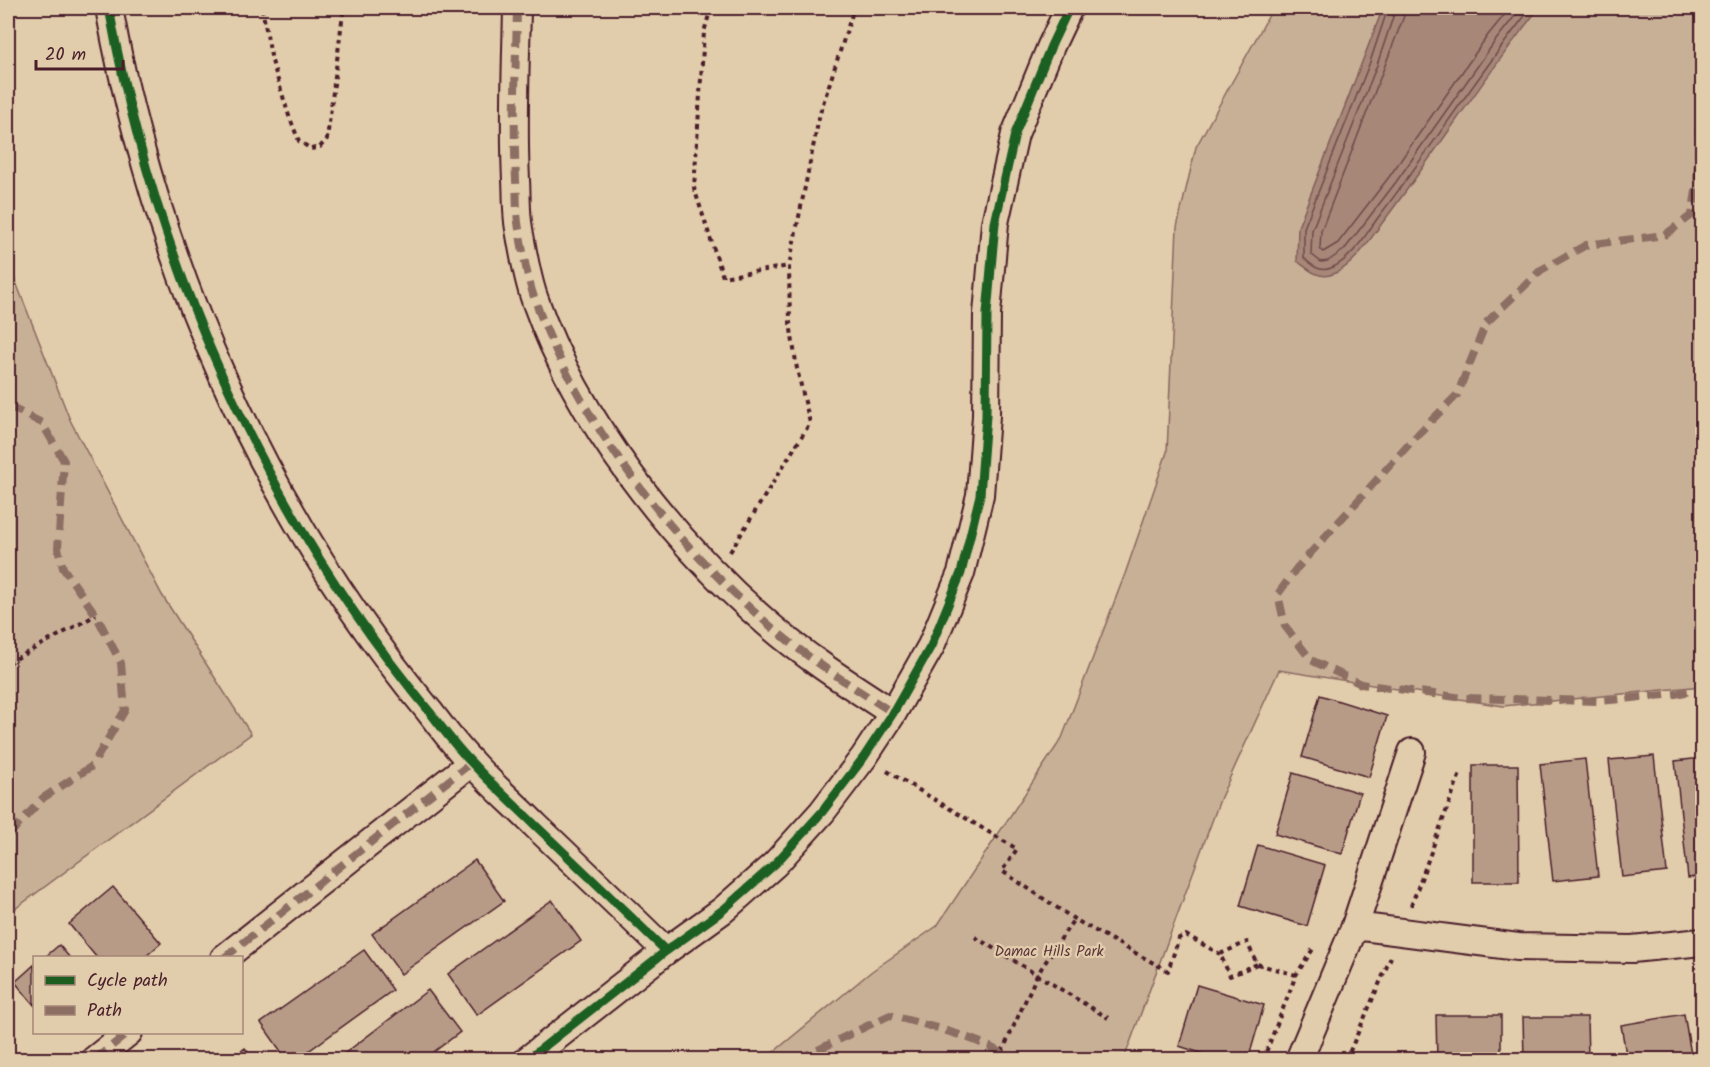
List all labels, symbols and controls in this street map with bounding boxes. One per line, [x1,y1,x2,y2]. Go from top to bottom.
scale bar [36,33,123,71]
text: 20 m [45,41,86,70]
park label: Damac Hills Park [995,940,1104,964]
legend [33,956,243,1034]
text: Cycle path [87,967,168,996]
text: Path [87,997,122,1026]

